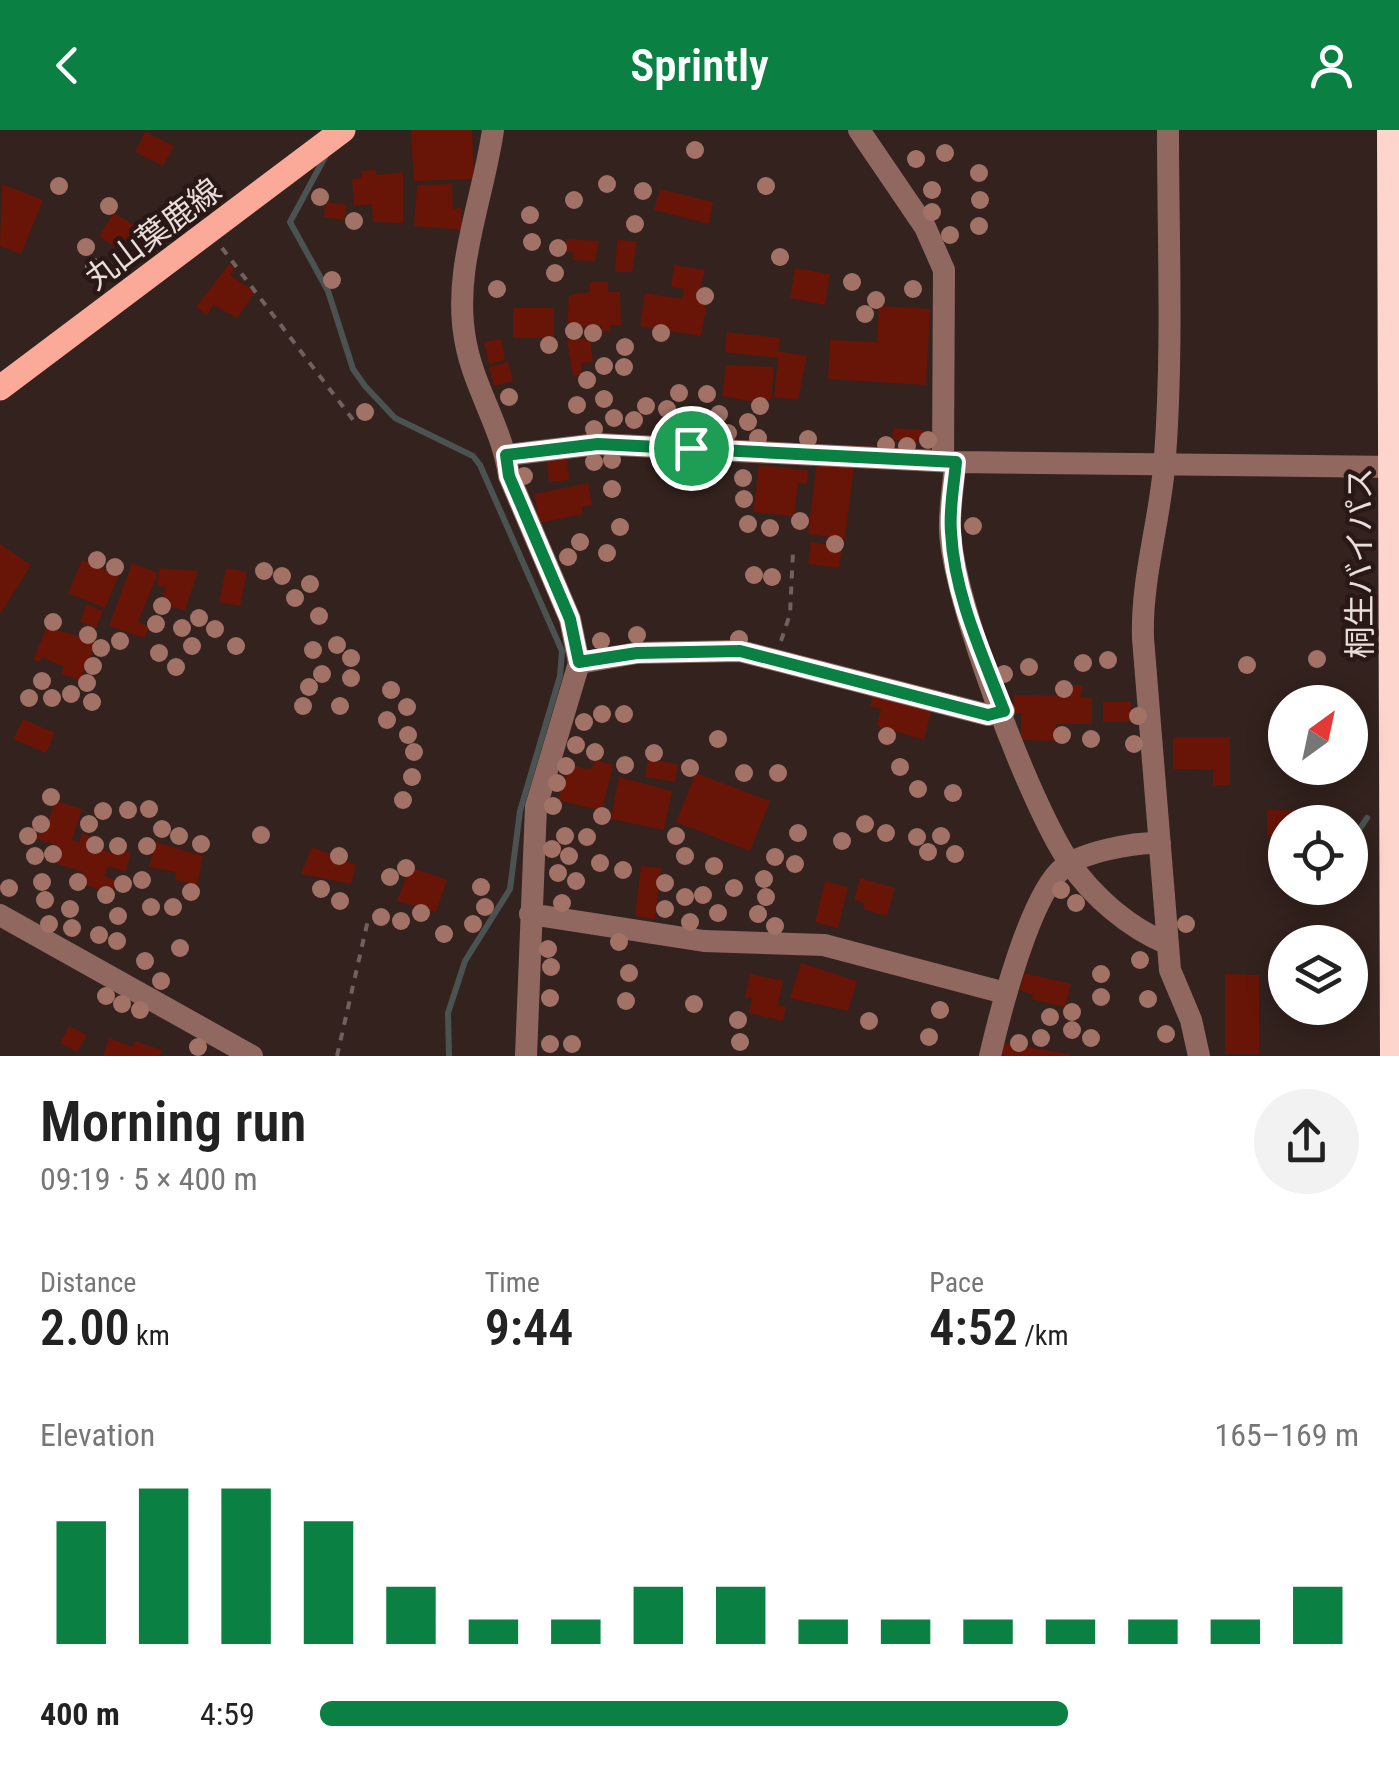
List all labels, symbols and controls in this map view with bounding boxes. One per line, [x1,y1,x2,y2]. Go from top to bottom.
icon: back [40,38,95,93]
icon: person [1304,38,1359,93]
text: Sprintly [630,39,769,92]
street label: 丸山葉鹿線 [78,171,228,297]
pin [649,406,734,491]
icon: arrive [664,421,719,476]
street label: 桐生バイパス [1341,467,1379,659]
north arrow [1268,685,1368,785]
map controls [1268,685,1368,1025]
button: locate [1268,805,1368,905]
button: layers [1268,925,1368,1025]
button: share [1254,1089,1359,1194]
text: Morning run [40,1090,306,1154]
text: 09:19 · 5 × 400 m [40,1160,258,1198]
text: Distance [40,1266,137,1299]
text: Time [485,1266,540,1299]
text: Pace [929,1266,984,1299]
text: 2.00 [40,1299,130,1357]
text: 9:44 [485,1299,573,1357]
text: 4:52 [929,1299,1018,1357]
text: km [130,1319,170,1352]
text: /km [1018,1319,1069,1352]
text: Elevation [40,1416,155,1454]
text: 165–169 m [1214,1416,1359,1454]
text: 400 m [40,1695,120,1733]
text: 4:59 [200,1695,255,1733]

